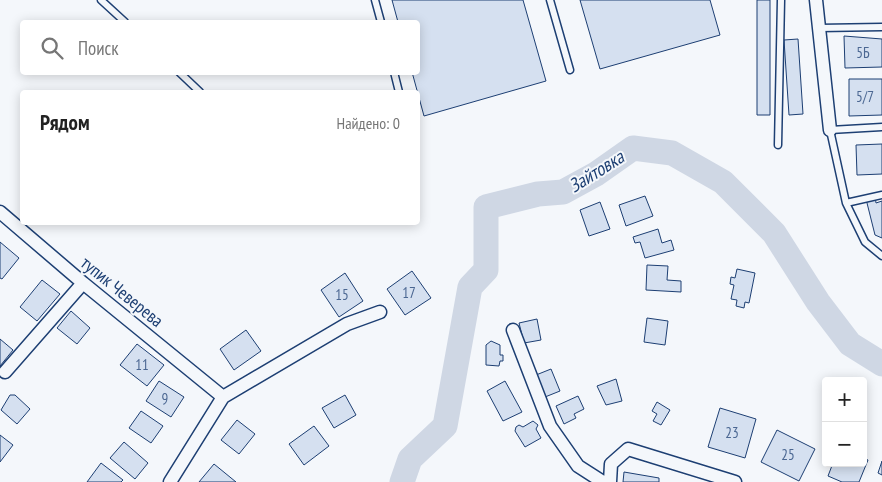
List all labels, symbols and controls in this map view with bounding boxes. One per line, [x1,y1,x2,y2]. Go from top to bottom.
search box [20,20,420,75]
icon: search [38,34,66,62]
text: Поиск [78,36,119,60]
house number: 5Б [856,43,870,62]
house number: 5/7 [856,87,874,106]
text: Рядом [40,109,90,136]
text: Найдено: 0 [337,113,400,133]
water label: Зайтовка [564,144,629,197]
street label: тупик Чеверева [76,251,168,332]
house number: 17 [402,283,416,302]
house number: 15 [335,285,349,304]
house number: 11 [135,355,149,374]
map controls [822,377,867,467]
button: + [822,377,867,422]
house number: 9 [162,389,168,408]
button: − [822,422,867,467]
house number: 23 [725,423,739,442]
house number: 25 [781,445,795,464]

